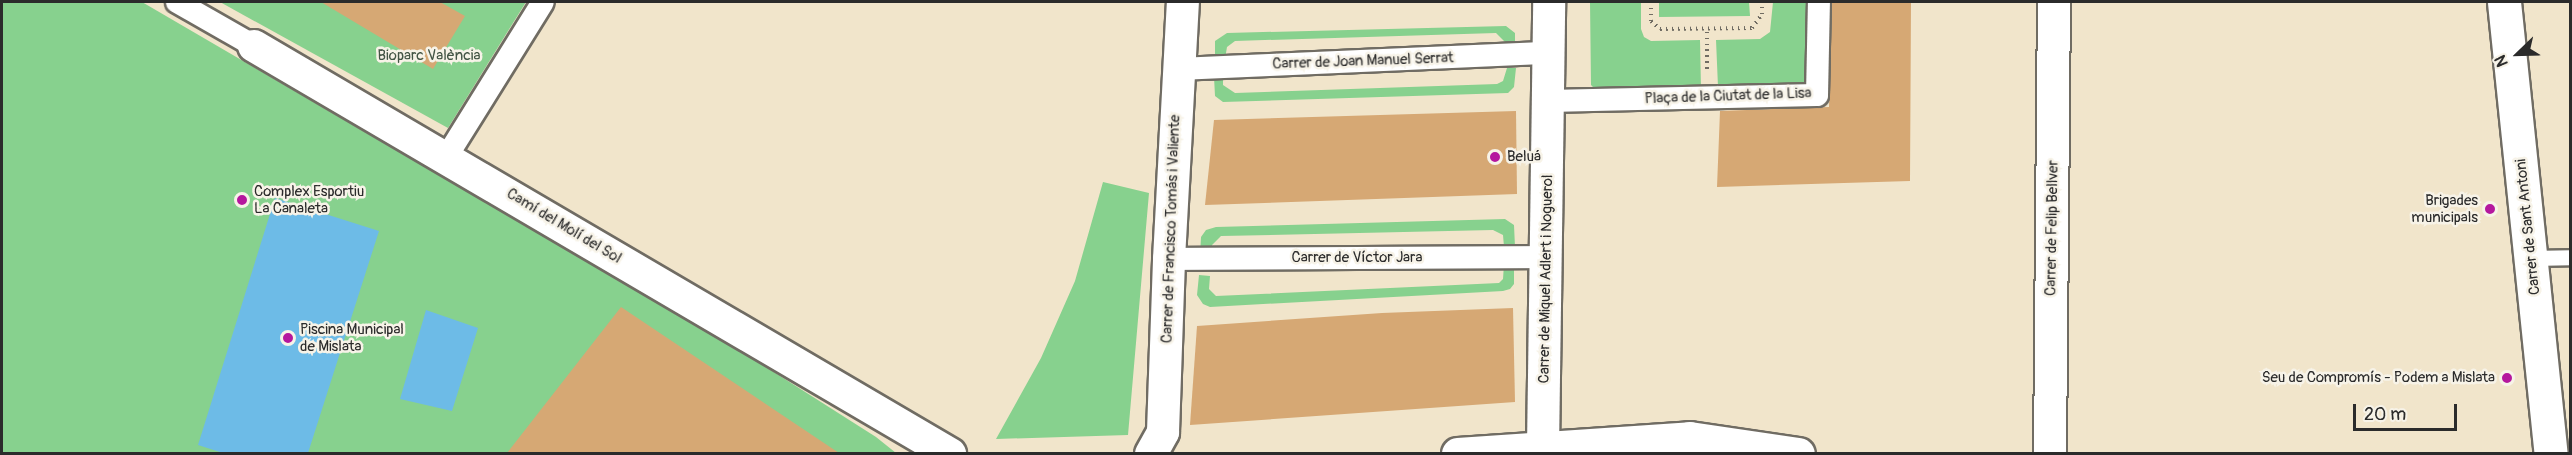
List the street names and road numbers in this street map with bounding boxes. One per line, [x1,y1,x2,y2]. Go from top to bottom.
street label: Carrer de Joan Manuel Serrat [1272,49,1454,73]
street label: Plaça de la Ciutat de la Lisa [1644,84,1812,108]
street label: Carrer de Francisco Tomás i Valiente [1158,114,1184,344]
street label: Carrer de Sant Antoni [2512,158,2544,296]
street label: Carrer de Felip Bellver [2042,160,2062,296]
street label: Carrer de Miquel Adlert i Noguerol [1535,174,1557,384]
street label: Camí del Molí del Sol [503,185,625,267]
street label: Carrer de Víctor Jara [1292,249,1422,267]

